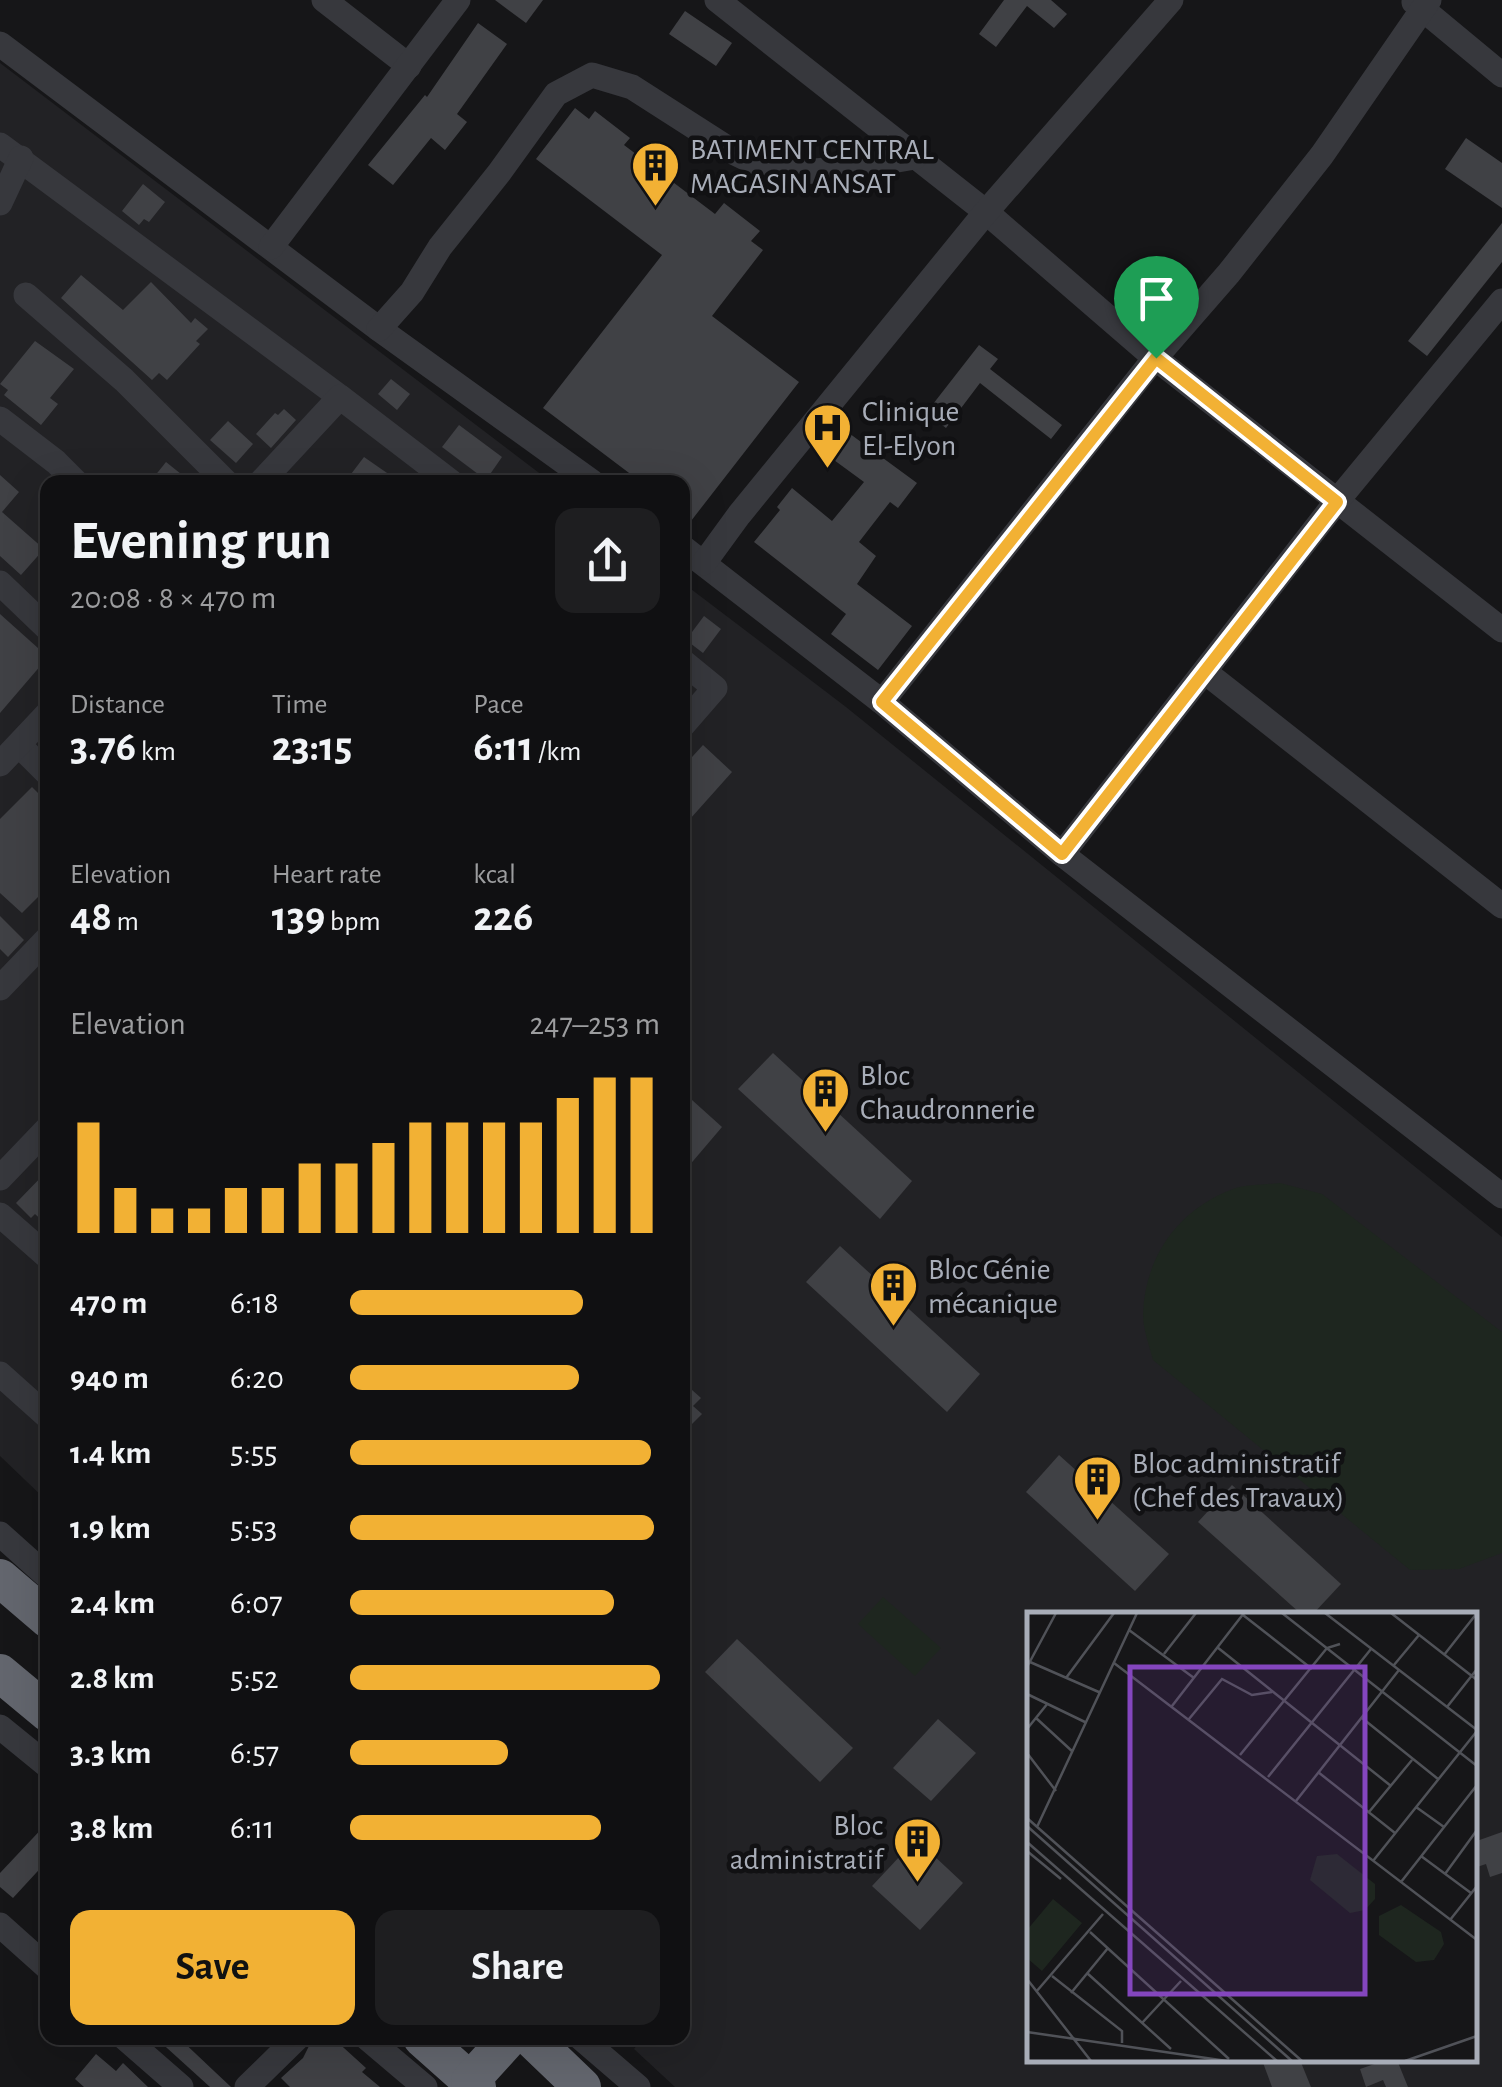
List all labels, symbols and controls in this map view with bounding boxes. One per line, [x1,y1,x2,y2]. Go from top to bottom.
place label: BATIMENT CENTRAL MAGASIN ANSAT [690,135,934,199]
building icon: BATIMENT CENTRAL MAGASIN ANSAT [629,140,681,208]
pin [1114,256,1199,359]
icon: arrive [1129,271,1184,326]
place label: Clinique El-Elyon [862,397,959,461]
hospital icon: Clinique El-Elyon [801,402,853,470]
button: share [555,508,660,613]
text: Evening run [70,514,332,569]
text: 20:08 · 8 × 470 m [70,582,276,614]
text: Distance [70,691,165,719]
text: Time [272,691,327,719]
text: Pace [473,691,524,719]
text: 3.76 [70,726,136,768]
text: 23:15 [272,726,352,768]
text: 6:11 [473,726,533,768]
text: km [136,738,176,766]
text: /km [533,738,581,766]
text: Elevation [70,861,171,889]
text: Heart rate [272,861,382,889]
text: kcal [473,861,516,889]
text: 48 [70,896,112,938]
text: 139 [272,896,325,938]
text: 226 [473,896,533,938]
text: m [112,908,139,936]
text: bpm [325,908,381,936]
text: Elevation [70,1008,186,1040]
text: 247–253 m [529,1008,660,1040]
place label: Bloc Chaudronnerie [860,1061,1035,1125]
building icon: Bloc Chaudronnerie [799,1066,851,1134]
place label: Bloc Génie mécanique [928,1255,1058,1319]
building icon: Bloc Génie mécanique [867,1260,919,1328]
text: 470 m [70,1287,147,1319]
text: 6:18 [230,1287,279,1319]
text: 940 m [70,1362,149,1394]
text: 6:20 [230,1362,284,1394]
text: 1.4 km [70,1437,151,1469]
text: 5:55 [230,1437,277,1469]
place label: Bloc administratif (Chef des Travaux) [1132,1449,1344,1513]
building icon: Bloc administratif (Chef des Travaux) [1071,1454,1123,1522]
text: 1.9 km [70,1512,151,1544]
text: 5:53 [230,1512,277,1544]
text: 2.4 km [70,1587,155,1619]
text: 6:07 [230,1587,283,1619]
inset map [1027,1612,1477,2062]
text: 2.8 km [70,1662,155,1694]
text: 5:52 [230,1662,279,1694]
text: 3.3 km [70,1737,151,1769]
text: 6:57 [230,1737,279,1769]
place label: Bloc administratif [730,1811,885,1875]
text: 3.8 km [70,1812,153,1844]
text: 6:11 [230,1812,274,1844]
building icon: Bloc administratif [892,1816,944,1884]
button: Save [70,1910,355,2025]
button: Share [375,1910,660,2025]

